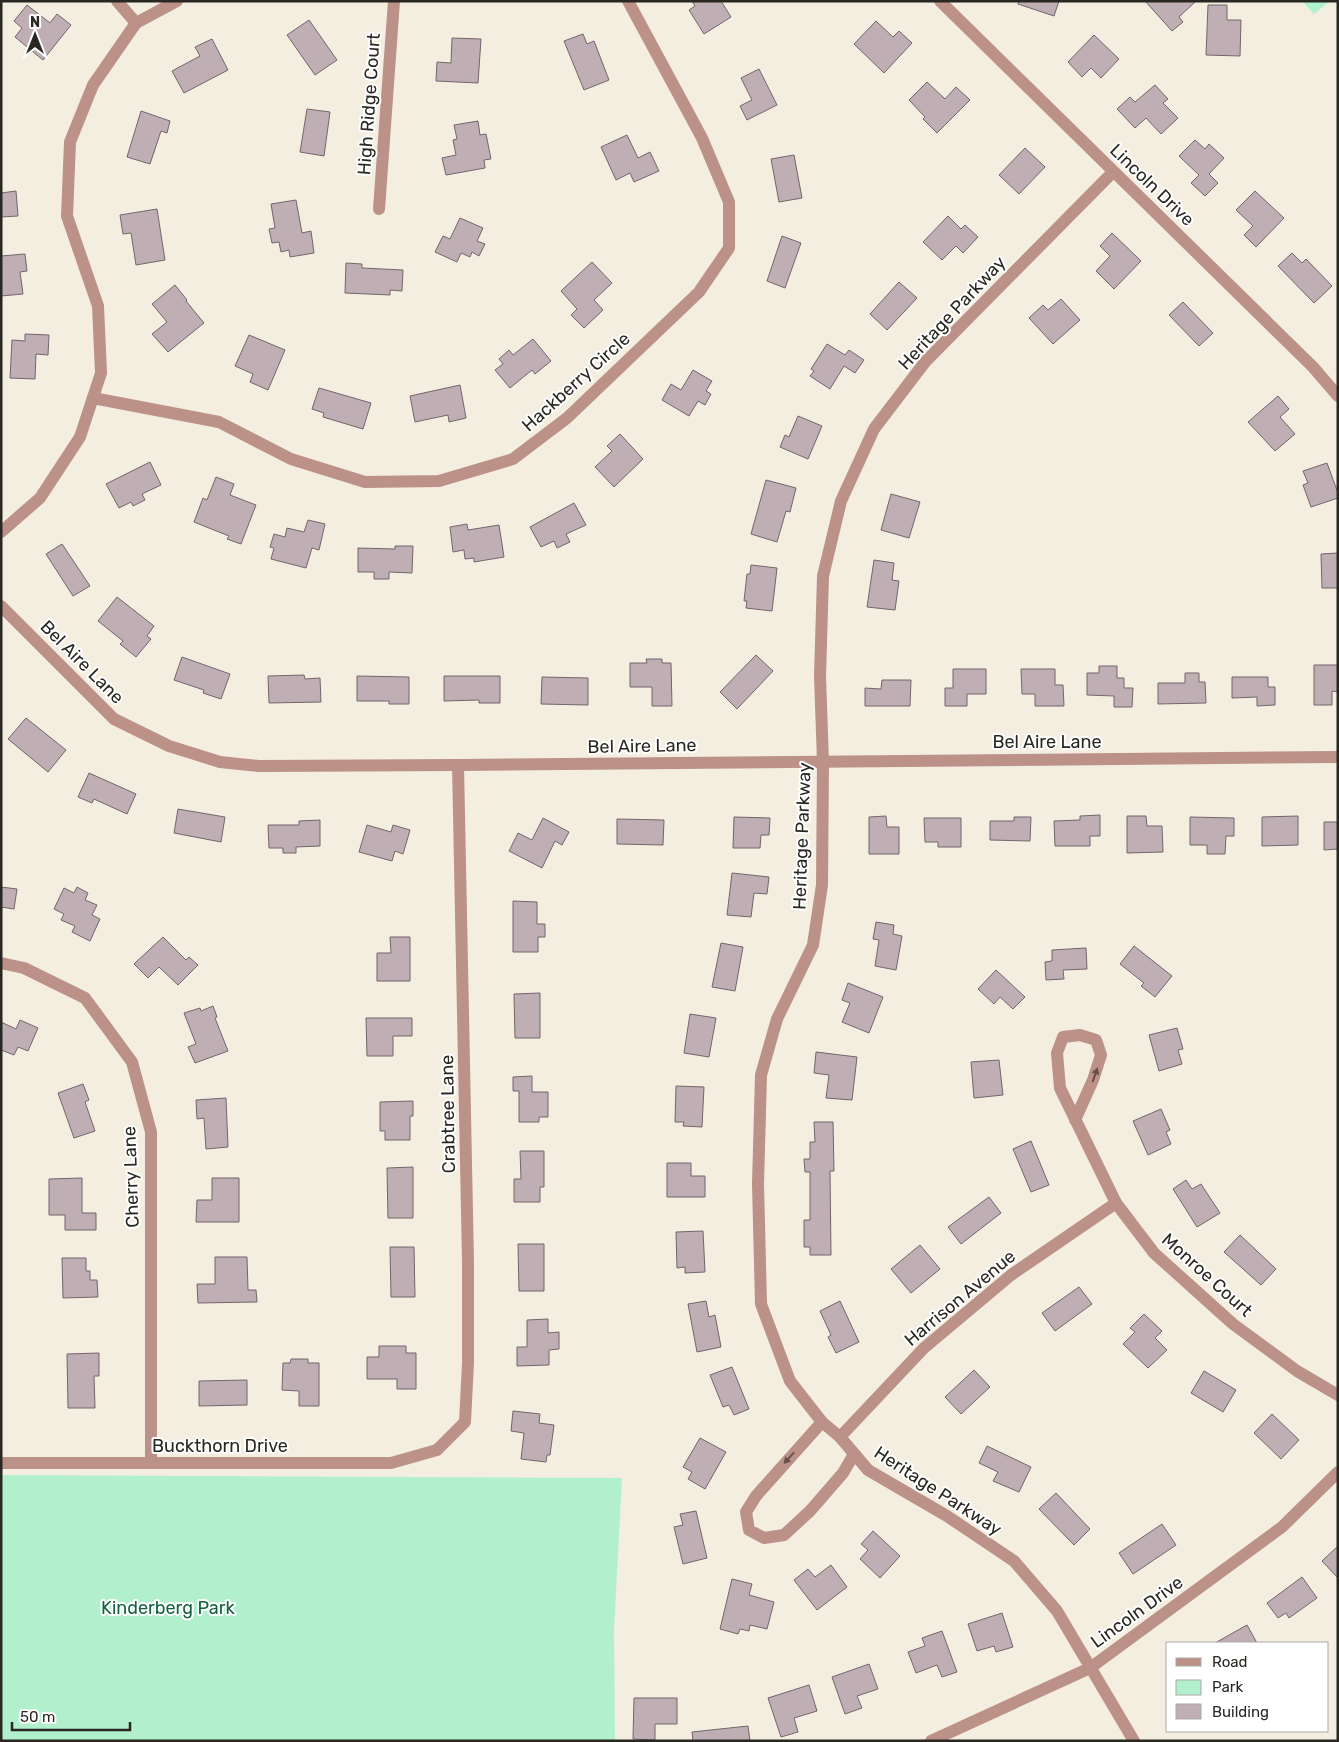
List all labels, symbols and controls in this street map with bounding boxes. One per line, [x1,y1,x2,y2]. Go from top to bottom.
north arrow [10,10,60,60]
text: N [30,14,40,31]
street label: High Ridge Court [353,32,385,176]
street label: Lincoln Drive [1105,139,1199,231]
street label: Heritage Parkway [894,251,1010,374]
street label: Hackberry Circle [517,328,635,436]
street label: Bel Aire Lane [36,616,128,708]
street label: Bel Aire Lane [992,731,1102,753]
street label: Bel Aire Lane [587,734,697,758]
street label: Heritage Parkway [788,762,816,910]
street label: Crabtree Lane [436,1055,460,1173]
one-way arrow [1091,1067,1099,1082]
street label: Cherry Lane [118,1126,144,1228]
street label: Monroe Court [1157,1229,1257,1321]
street label: Harrison Avenue [900,1245,1020,1351]
street label: Buckthorn Drive [152,1435,288,1457]
street label: Heritage Parkway [870,1442,1006,1540]
one-way arrow [783,1452,795,1464]
street label: Lincoln Drive [1087,1571,1187,1653]
park label: Kinderberg Park [101,1597,236,1619]
legend [1166,1642,1329,1732]
text: Road [1212,1653,1248,1671]
text: Park [1212,1678,1243,1696]
scale bar [12,1700,130,1732]
text: Building [1212,1703,1269,1721]
text: 50 m [20,1708,55,1726]

